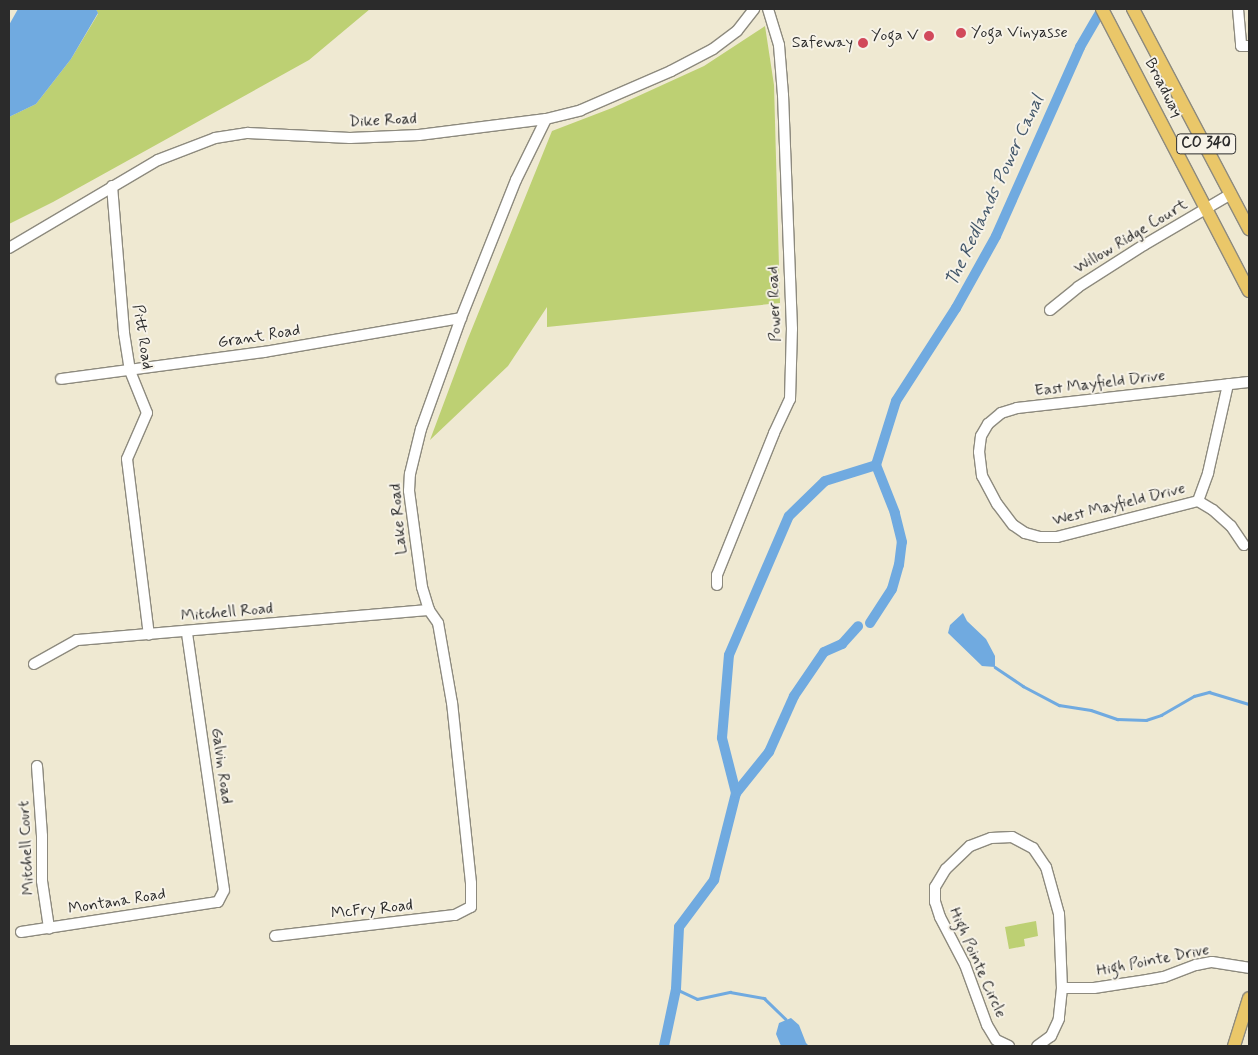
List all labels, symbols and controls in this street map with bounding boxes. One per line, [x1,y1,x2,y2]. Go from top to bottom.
place label: Yoga Vinyasse [971,23,1066,43]
place label: Yoga V [873,26,919,46]
marker: Yoga Vinyasse [955,27,967,39]
marker: Yoga V [923,30,935,42]
place label: Safeway [792,33,853,53]
marker: Safeway [857,37,869,49]
street label: Broadway [1140,55,1186,121]
water label: The Redlands Power Canal [944,97,1046,285]
street label: Dike Road [349,110,417,132]
road number: CO 340 [1176,132,1236,156]
street label: Willow Ridge Court [1072,196,1190,278]
street label: Power Road [764,266,786,342]
street label: Pitt Road [127,303,157,371]
street label: Grant Road [216,321,302,353]
street label: East Mayfield Drive [1034,367,1166,401]
street label: West Mayfield Drive [1051,479,1187,531]
street label: Lake Road [386,483,412,555]
street label: Mitchell Road [181,599,273,627]
street label: Galvin Road [206,727,236,805]
street label: Mitchell Court [15,799,39,897]
street label: Montana Road [67,885,167,919]
street label: McFry Road [331,896,413,924]
street label: High Pointe Circle [944,905,1010,1021]
street label: High Pointe Drive [1095,941,1211,981]

